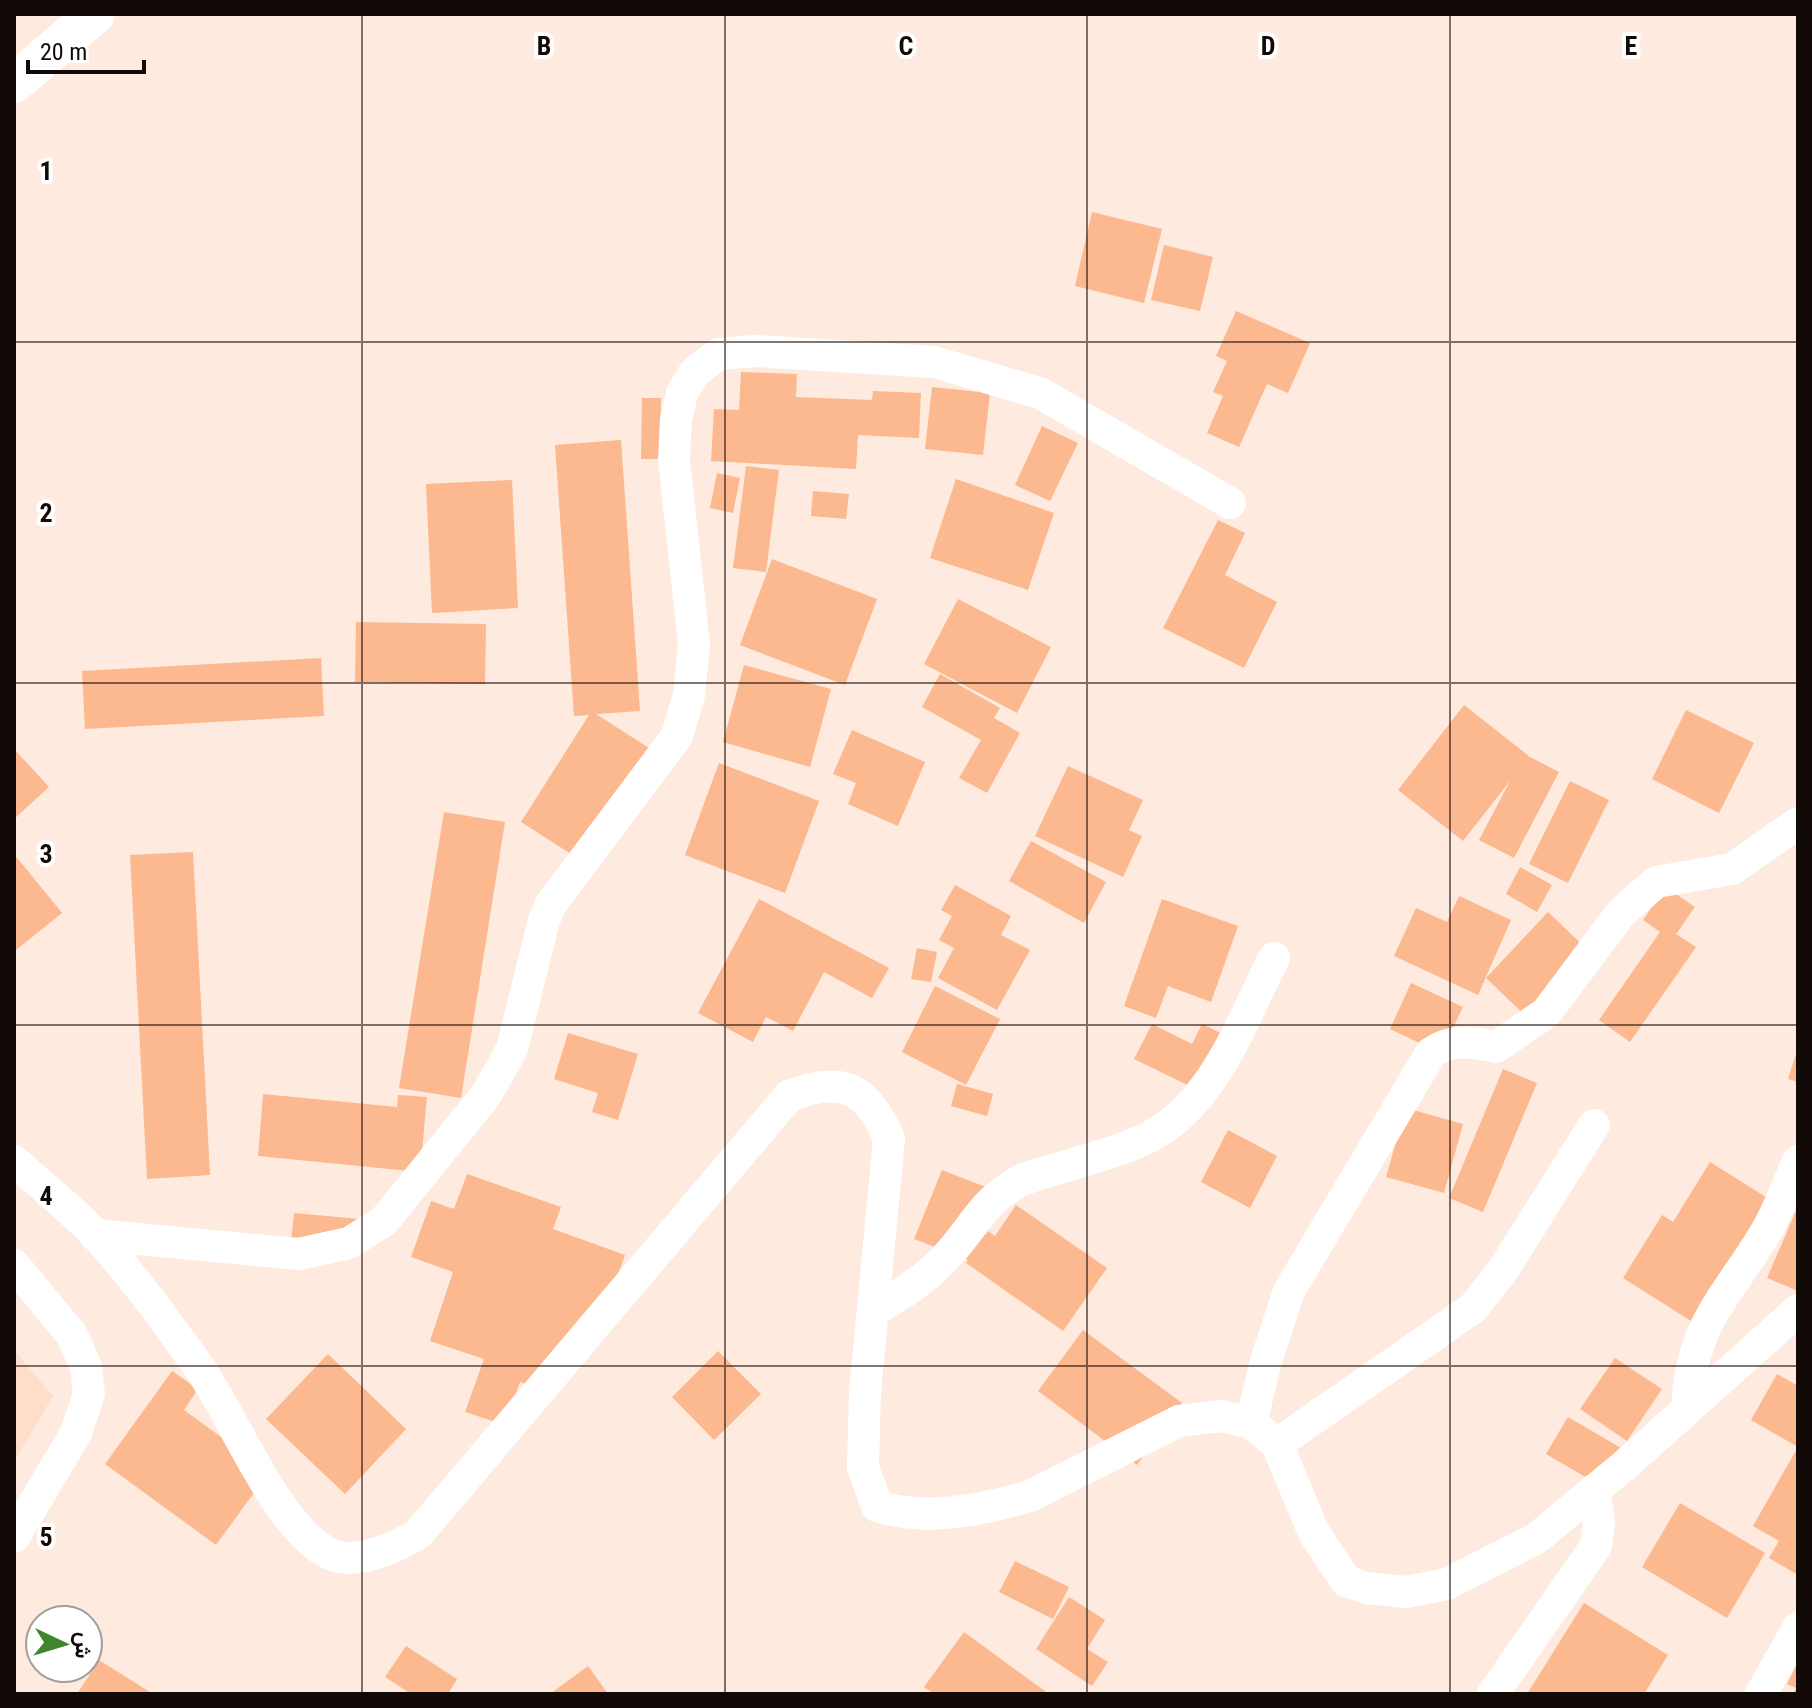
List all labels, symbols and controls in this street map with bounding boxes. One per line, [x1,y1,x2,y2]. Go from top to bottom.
scale bar [28,24,144,74]
text: B [537,31,551,61]
text: C [899,31,914,61]
text: D [1261,31,1275,61]
text: E [1625,31,1638,61]
text: 20 m [40,38,87,66]
text: 1 [39,156,53,186]
text: 2 [39,498,53,528]
text: 3 [39,839,53,869]
text: 4 [39,1181,53,1211]
text: 5 [39,1522,53,1552]
north arrow [24,1604,104,1684]
text: ش [69,1631,97,1659]

